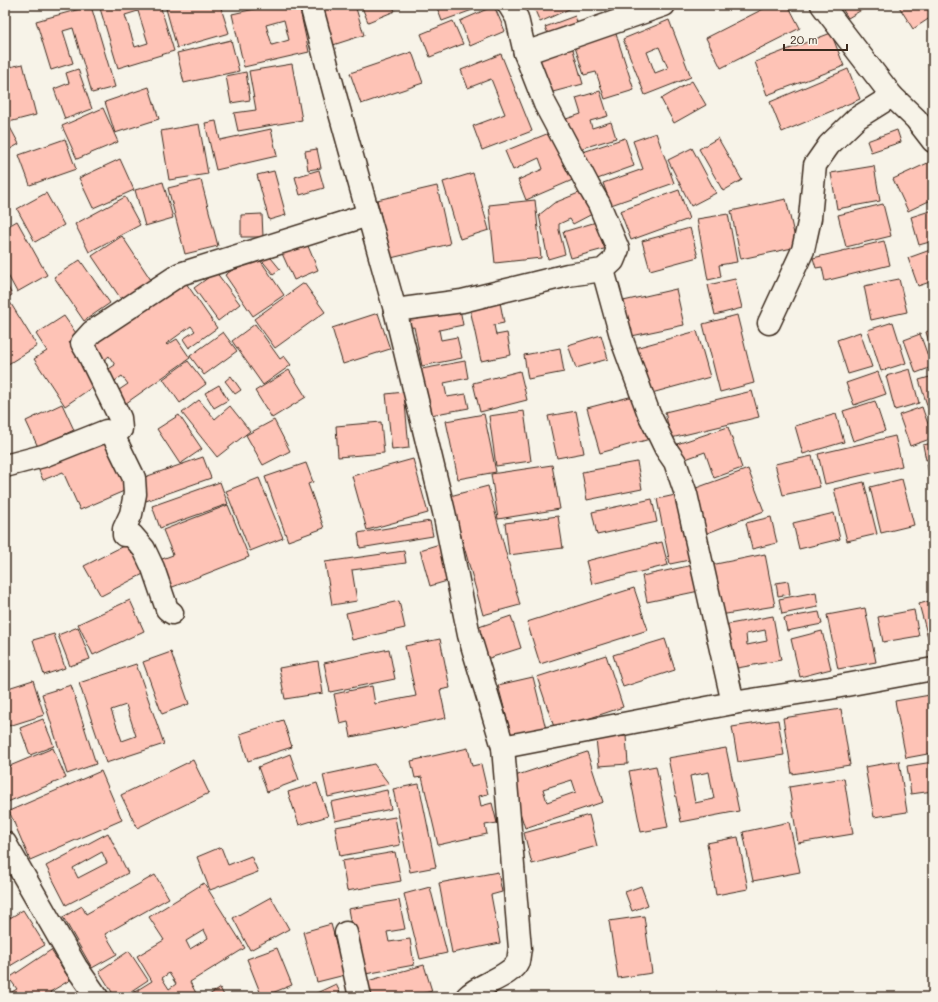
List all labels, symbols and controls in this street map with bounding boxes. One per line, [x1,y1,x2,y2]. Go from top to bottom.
scale bar [784,26,847,52]
text: 20 m [790,31,818,47]

